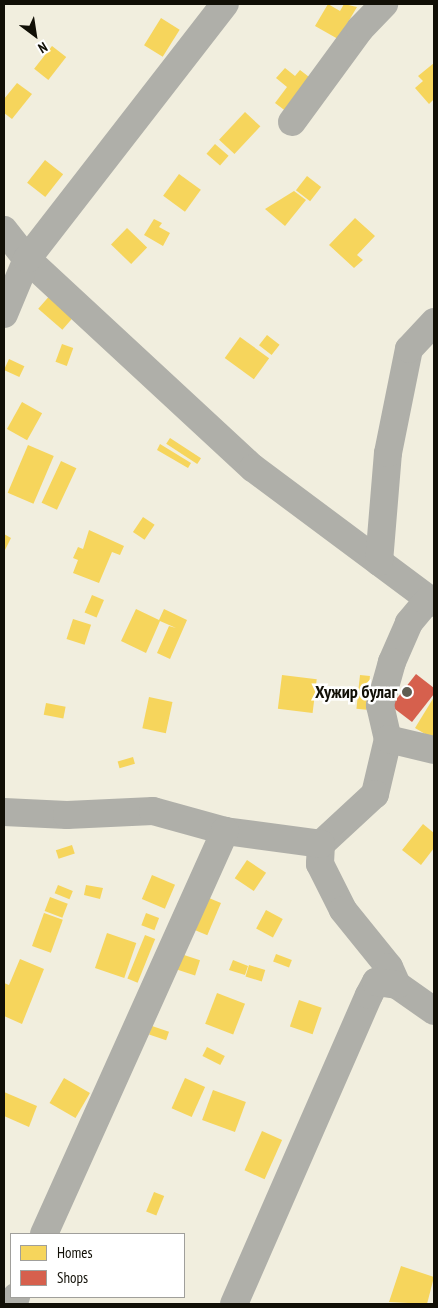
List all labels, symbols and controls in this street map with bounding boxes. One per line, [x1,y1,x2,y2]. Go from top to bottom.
north arrow [10,10,60,60]
text: N [35,38,51,58]
place label: Хужир булаг [315,681,397,703]
marker: Хужир булаг [401,686,413,698]
legend [10,1233,185,1298]
text: Homes [57,1243,93,1262]
text: Shops [57,1268,88,1287]

